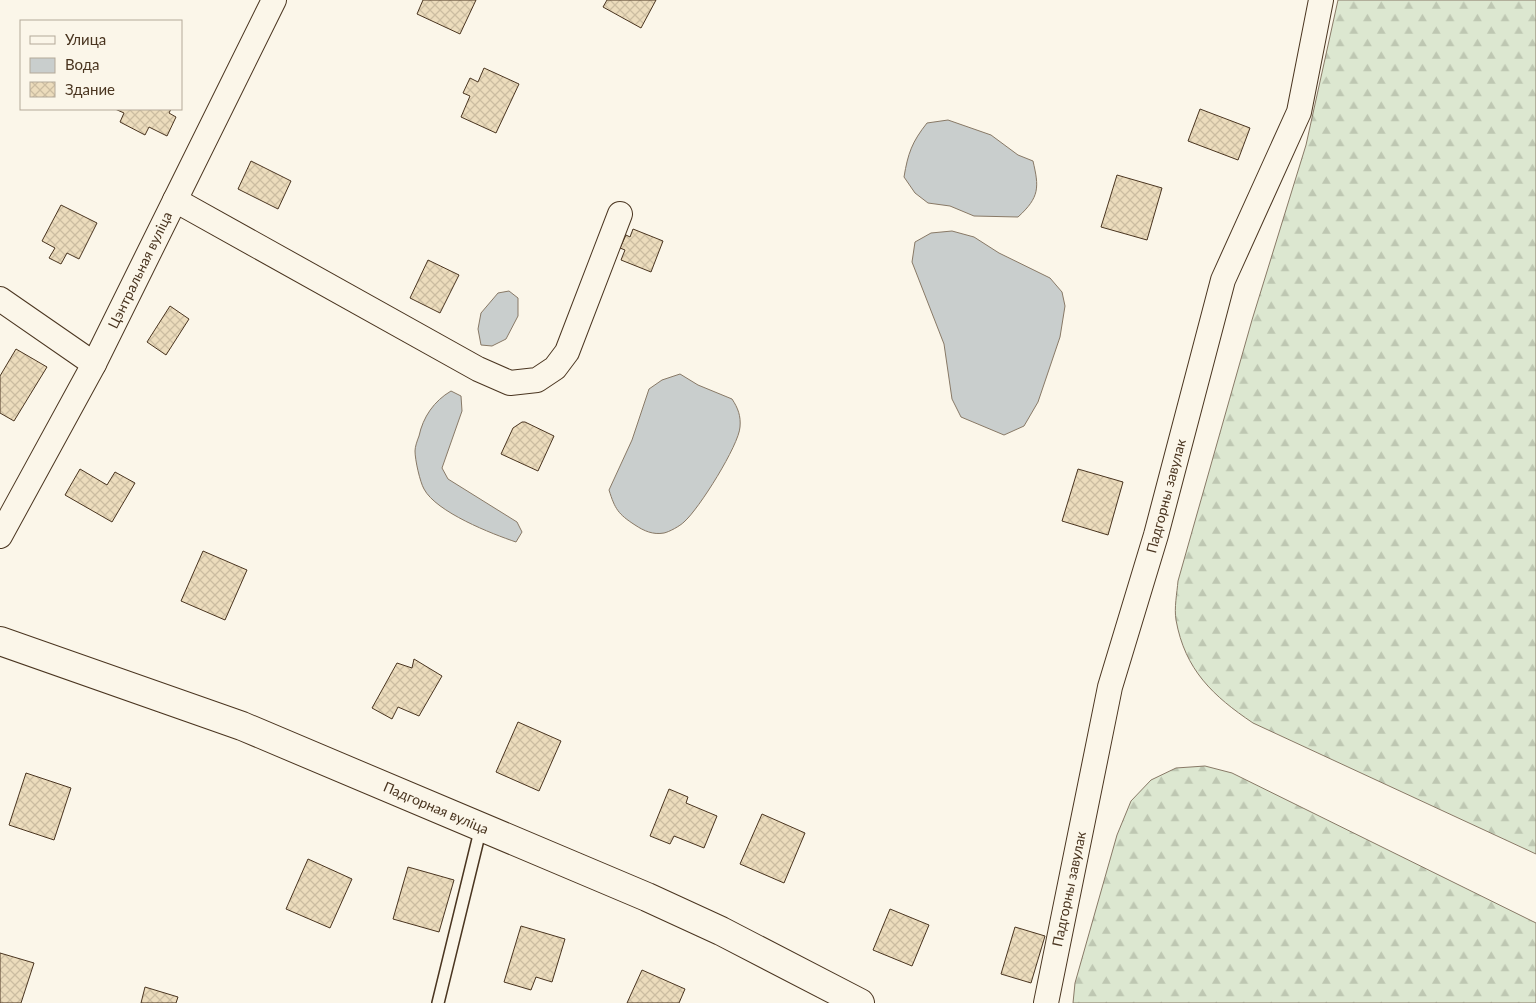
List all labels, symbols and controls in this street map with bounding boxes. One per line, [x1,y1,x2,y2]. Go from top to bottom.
legend [20,20,182,110]
text: Улица [65,30,106,48]
text: Вода [65,55,100,73]
text: Здание [65,80,115,98]
street label: Цэнтральная вуліца [104,209,175,331]
street label: Падгорны завулак [1142,436,1189,555]
street label: Падгорная вуліца [381,778,491,837]
street label: Падгорны завулак [1048,829,1089,948]

